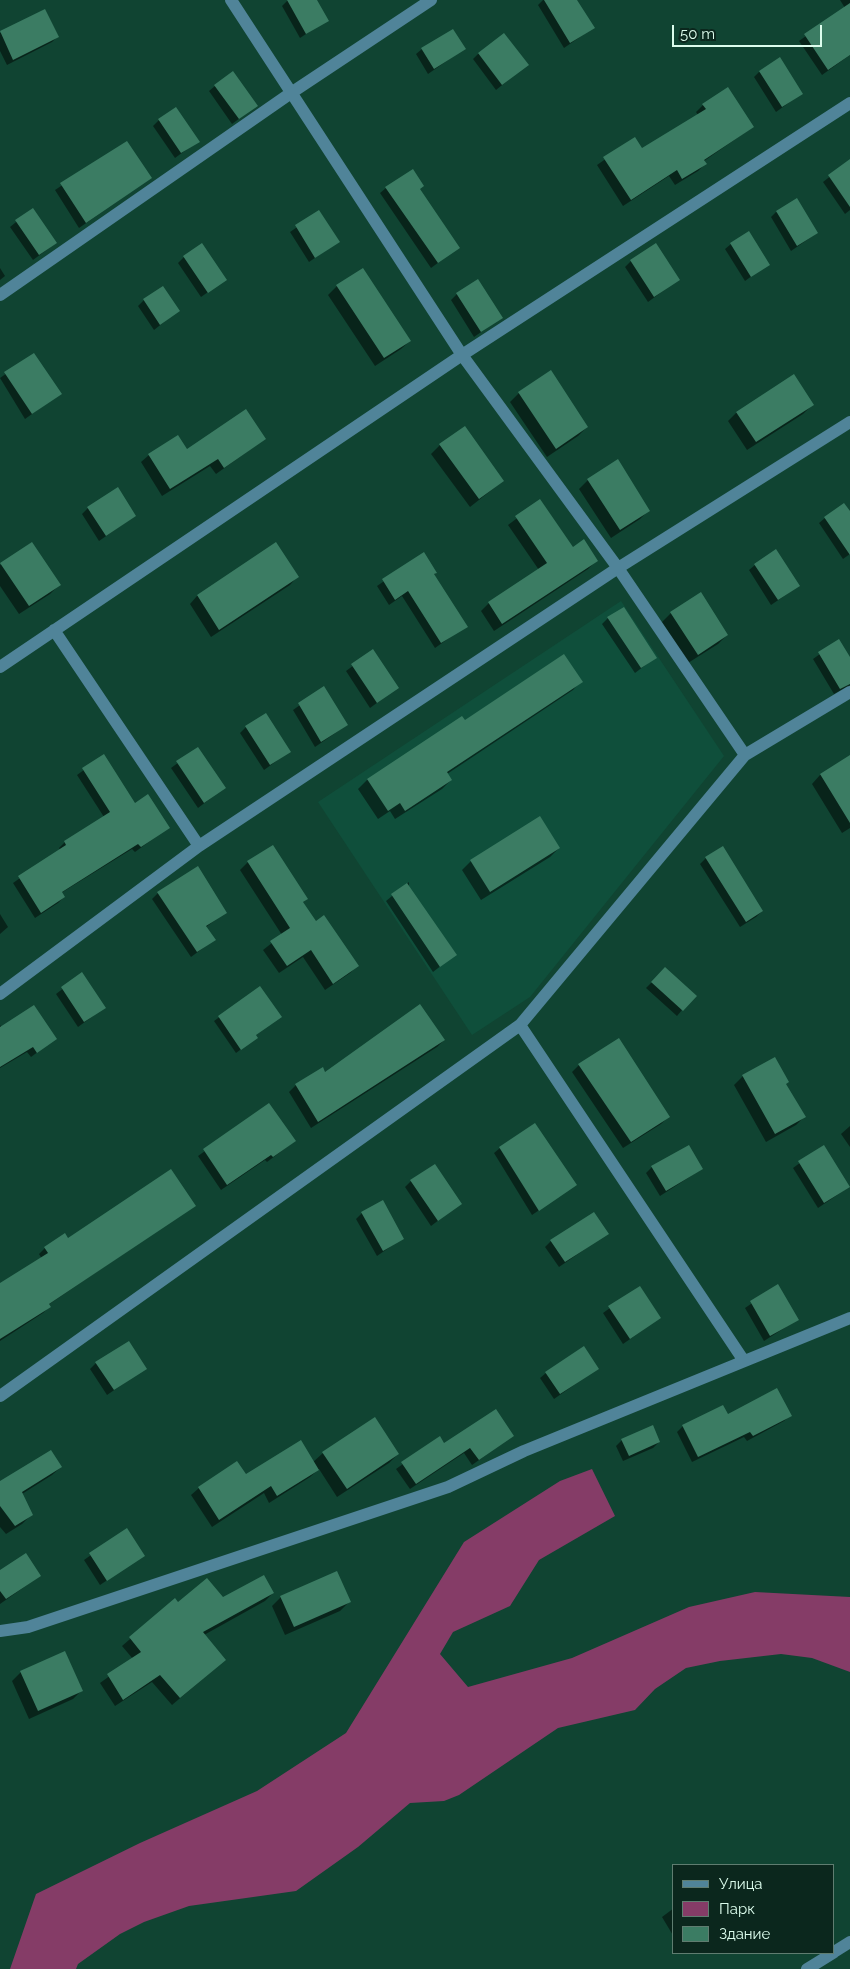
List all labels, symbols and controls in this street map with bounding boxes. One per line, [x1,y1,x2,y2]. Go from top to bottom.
scale bar [675,15,825,47]
text: 50 m [680,25,715,43]
legend [672,1864,835,1954]
text: Улица [719,1875,763,1893]
text: Парк [719,1900,755,1918]
text: Здание [719,1925,770,1943]

